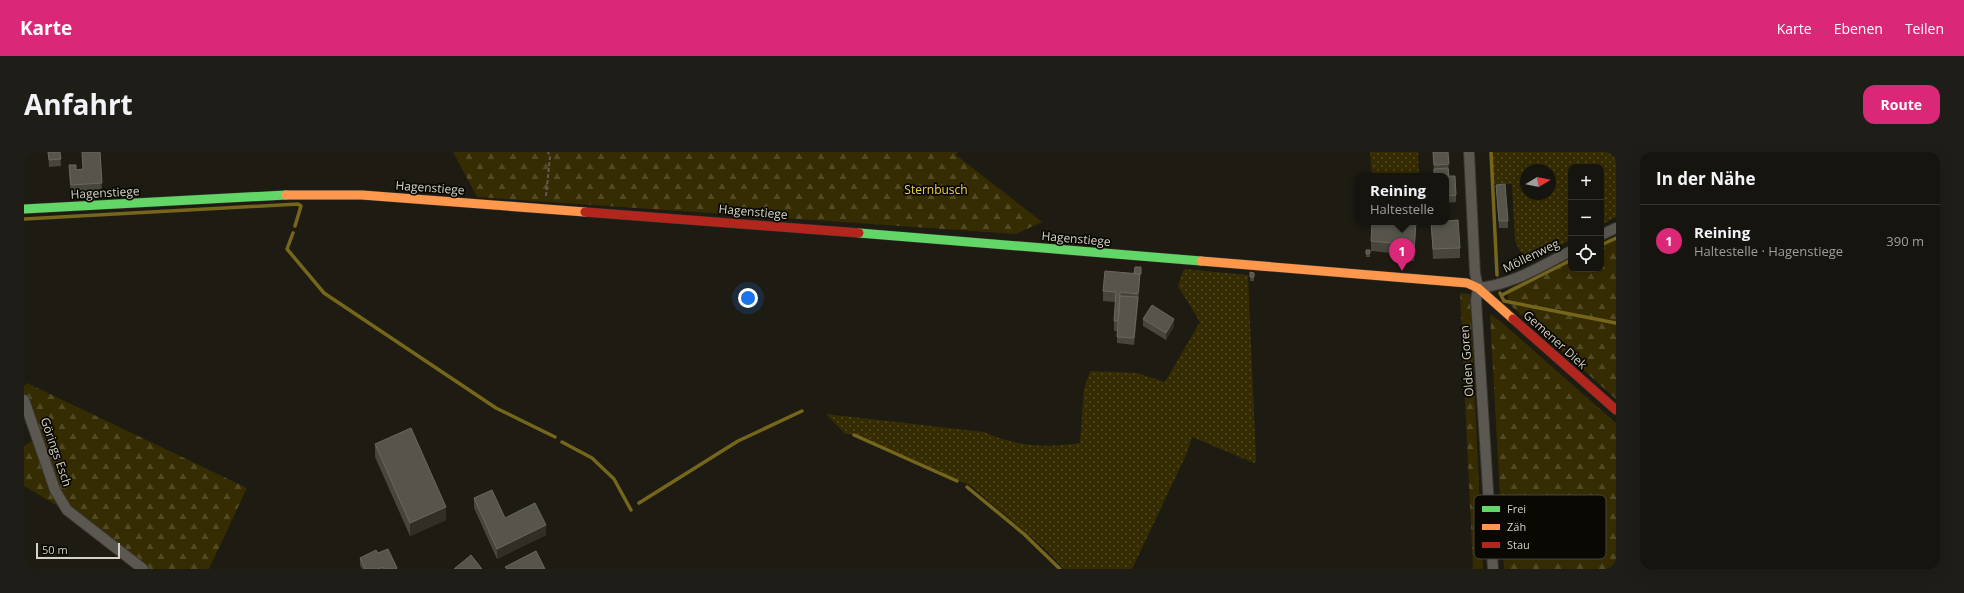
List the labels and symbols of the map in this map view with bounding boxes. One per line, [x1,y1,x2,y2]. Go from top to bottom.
north arrow [1520,164,1556,200]
street label: Hagenstiege [395,177,465,198]
park label: Sternbusch [904,181,968,198]
street label: Hagenstiege [70,182,140,203]
street label: Hagenstiege [718,200,788,223]
street label: Hagenstiege [1041,227,1111,250]
street label: Möllenweg [1500,234,1562,277]
pin: 1 [1389,238,1415,271]
your location [738,288,758,308]
street label: Gemener Diek [1520,306,1591,373]
street label: Olden Goren [1456,325,1477,397]
street label: Görings Esch [37,415,76,489]
legend [1474,495,1606,559]
text: Frei [1507,501,1526,516]
text: Zäh [1507,519,1526,534]
text: Stau [1507,537,1530,552]
scale bar [36,541,120,560]

